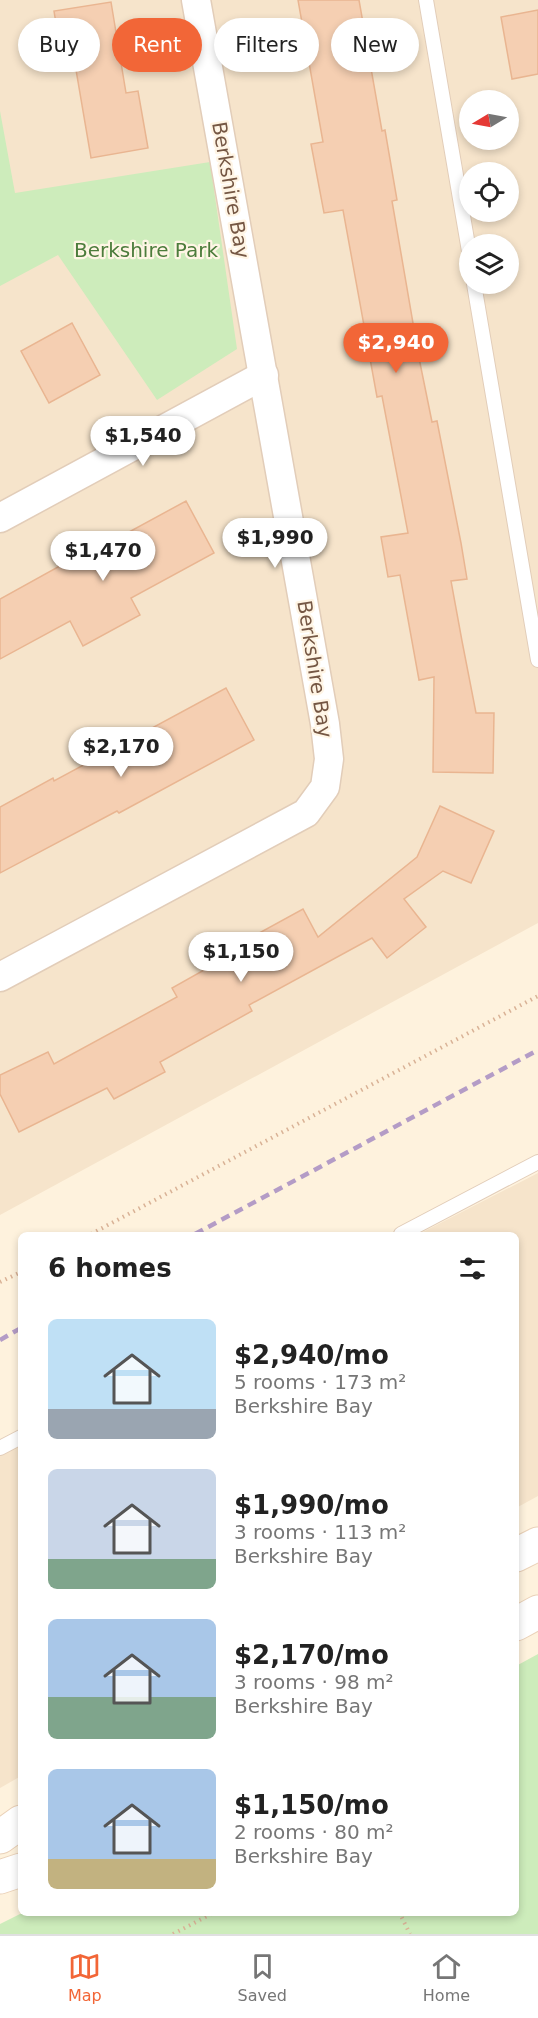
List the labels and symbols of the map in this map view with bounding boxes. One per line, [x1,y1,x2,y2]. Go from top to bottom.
north arrow [459,90,519,150]
street label: Berkshire Bay [207,120,255,261]
park label: Berkshire Park [74,238,218,262]
pin: $2,940 [347,323,445,374]
pin: $1,540 [94,416,192,467]
pin: $1,990 [226,518,324,569]
pin: $1,470 [54,531,152,582]
street label: Berkshire Bay [292,599,338,740]
pin: $2,170 [72,727,170,778]
pin: $1,150 [192,932,290,983]

